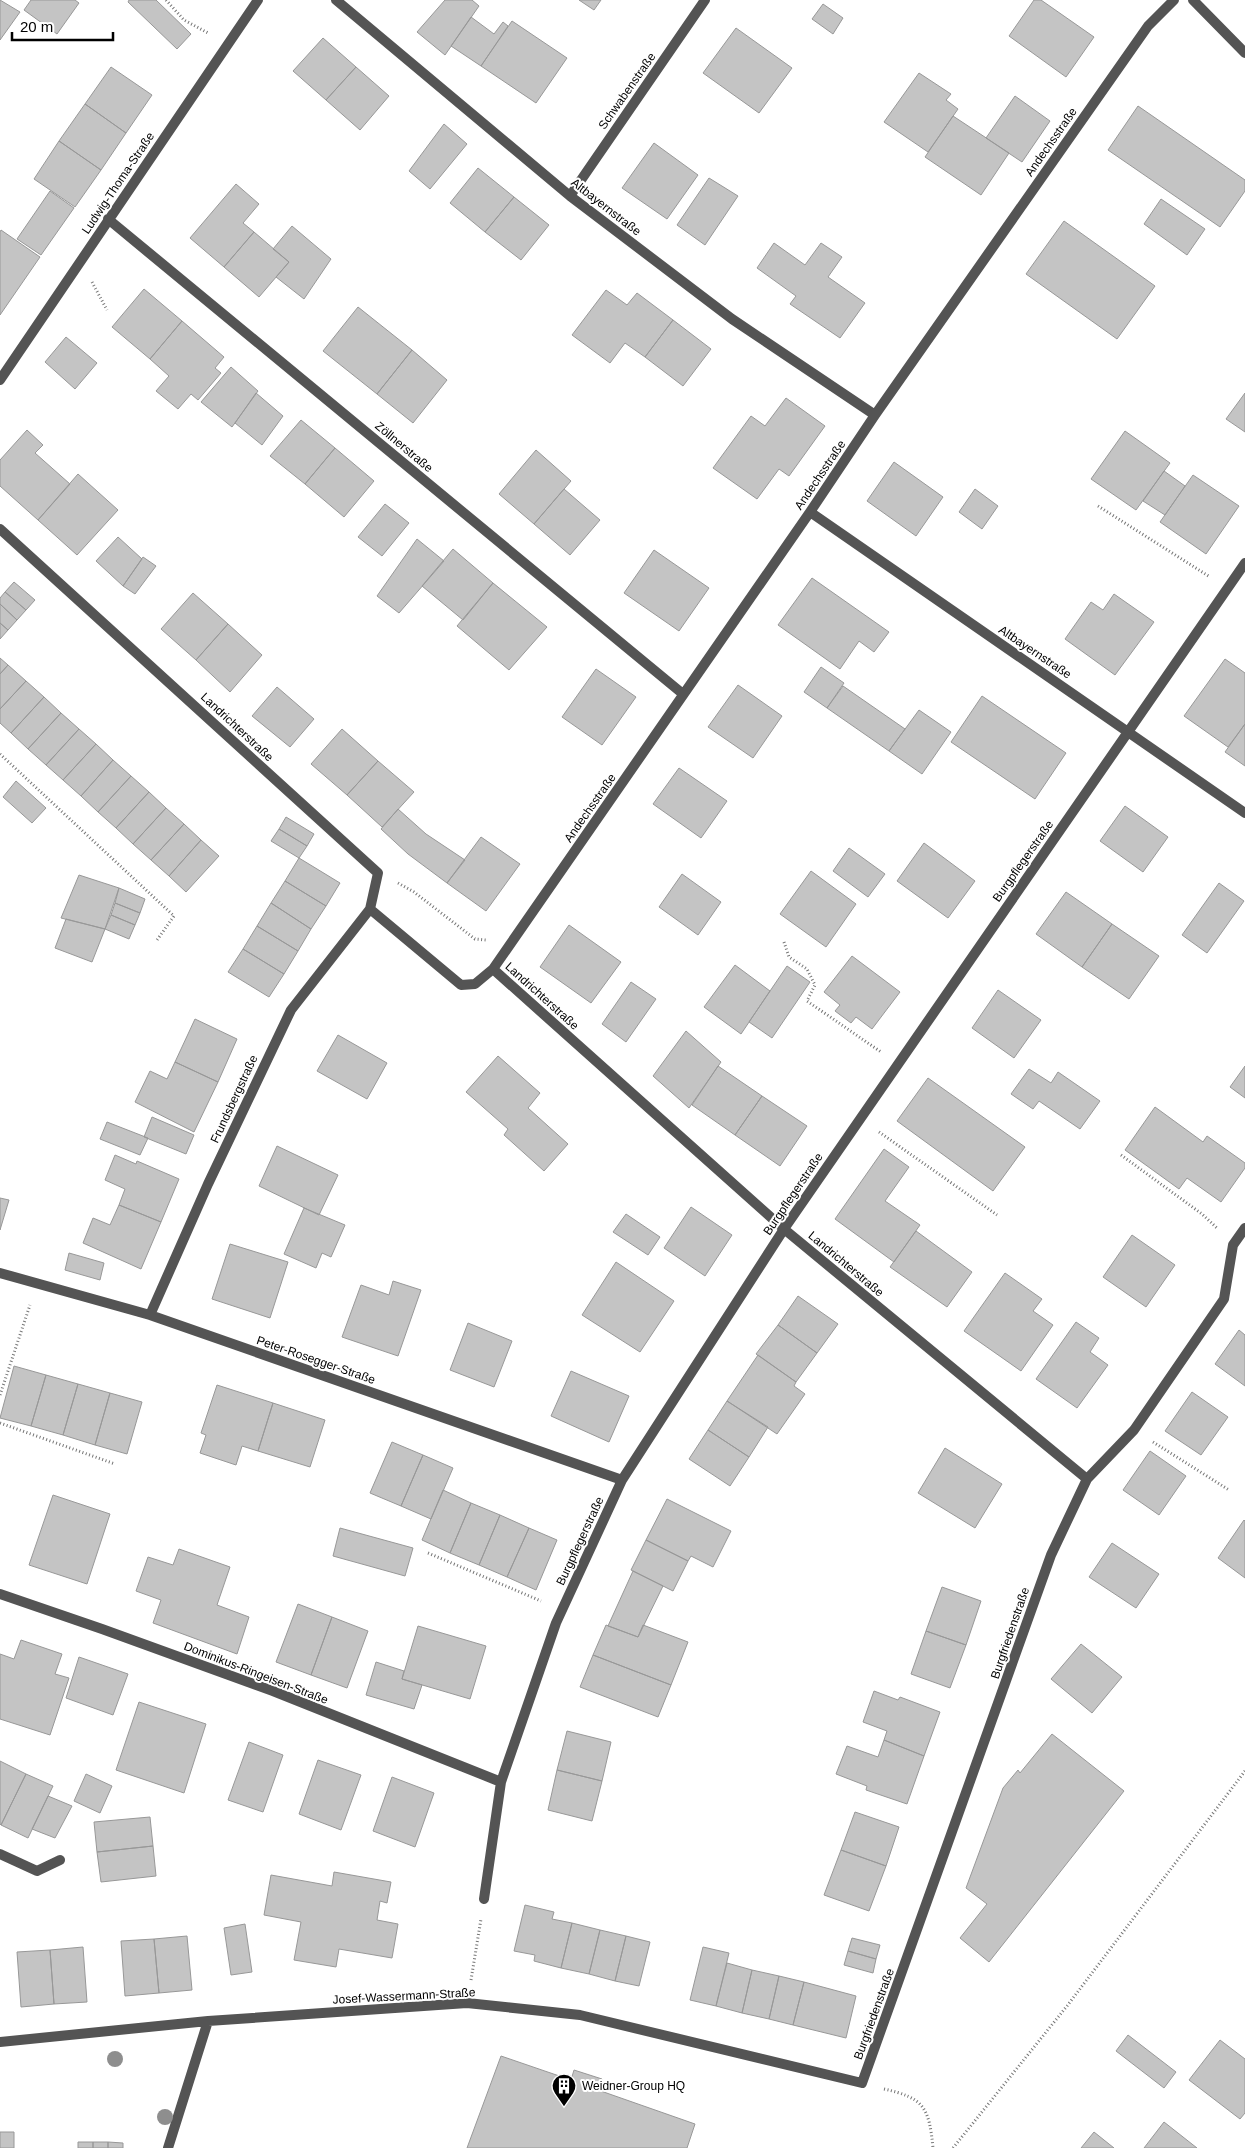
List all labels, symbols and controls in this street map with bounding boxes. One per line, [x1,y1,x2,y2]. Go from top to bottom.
scale bar [12,10,114,42]
text: 20 m [20,18,53,35]
street label: Schwabenstraße [595,50,659,132]
street label: Andechsstraße [1022,105,1080,179]
street label: Ludwig-Thoma-Straße [79,129,157,236]
street label: Altbayernstraße [568,175,644,239]
street label: Zöllnerstraße [372,419,436,475]
street label: Andechsstraße [792,437,849,512]
street label: Altbayernstraße [996,623,1074,682]
street label: Landrichterstraße [198,690,276,764]
street label: Andechsstraße [561,771,619,845]
street label: Burgpflegerstraße [990,817,1056,904]
street label: Landrichterstraße [502,959,582,1033]
street label: Frundsbergstraße [208,1053,261,1145]
street label: Burgpflegerstraße [760,1150,826,1238]
street label: Landrichterstraße [805,1228,887,1300]
street label: Peter-Rosegger-Straße [255,1333,378,1387]
street label: Burgpflegerstraße [553,1494,607,1587]
street label: Burgfriedenstraße [988,1585,1032,1681]
street label: Dominikus-Ringeisen-Straße [182,1639,330,1707]
street label: Burgfriedenstraße [851,1966,897,2062]
street label: Josef-Wassermann-Straße [332,1985,476,2007]
building icon: Weidner-Group HQ [551,2073,577,2107]
place label: Weidner-Group HQ [582,2079,685,2093]

